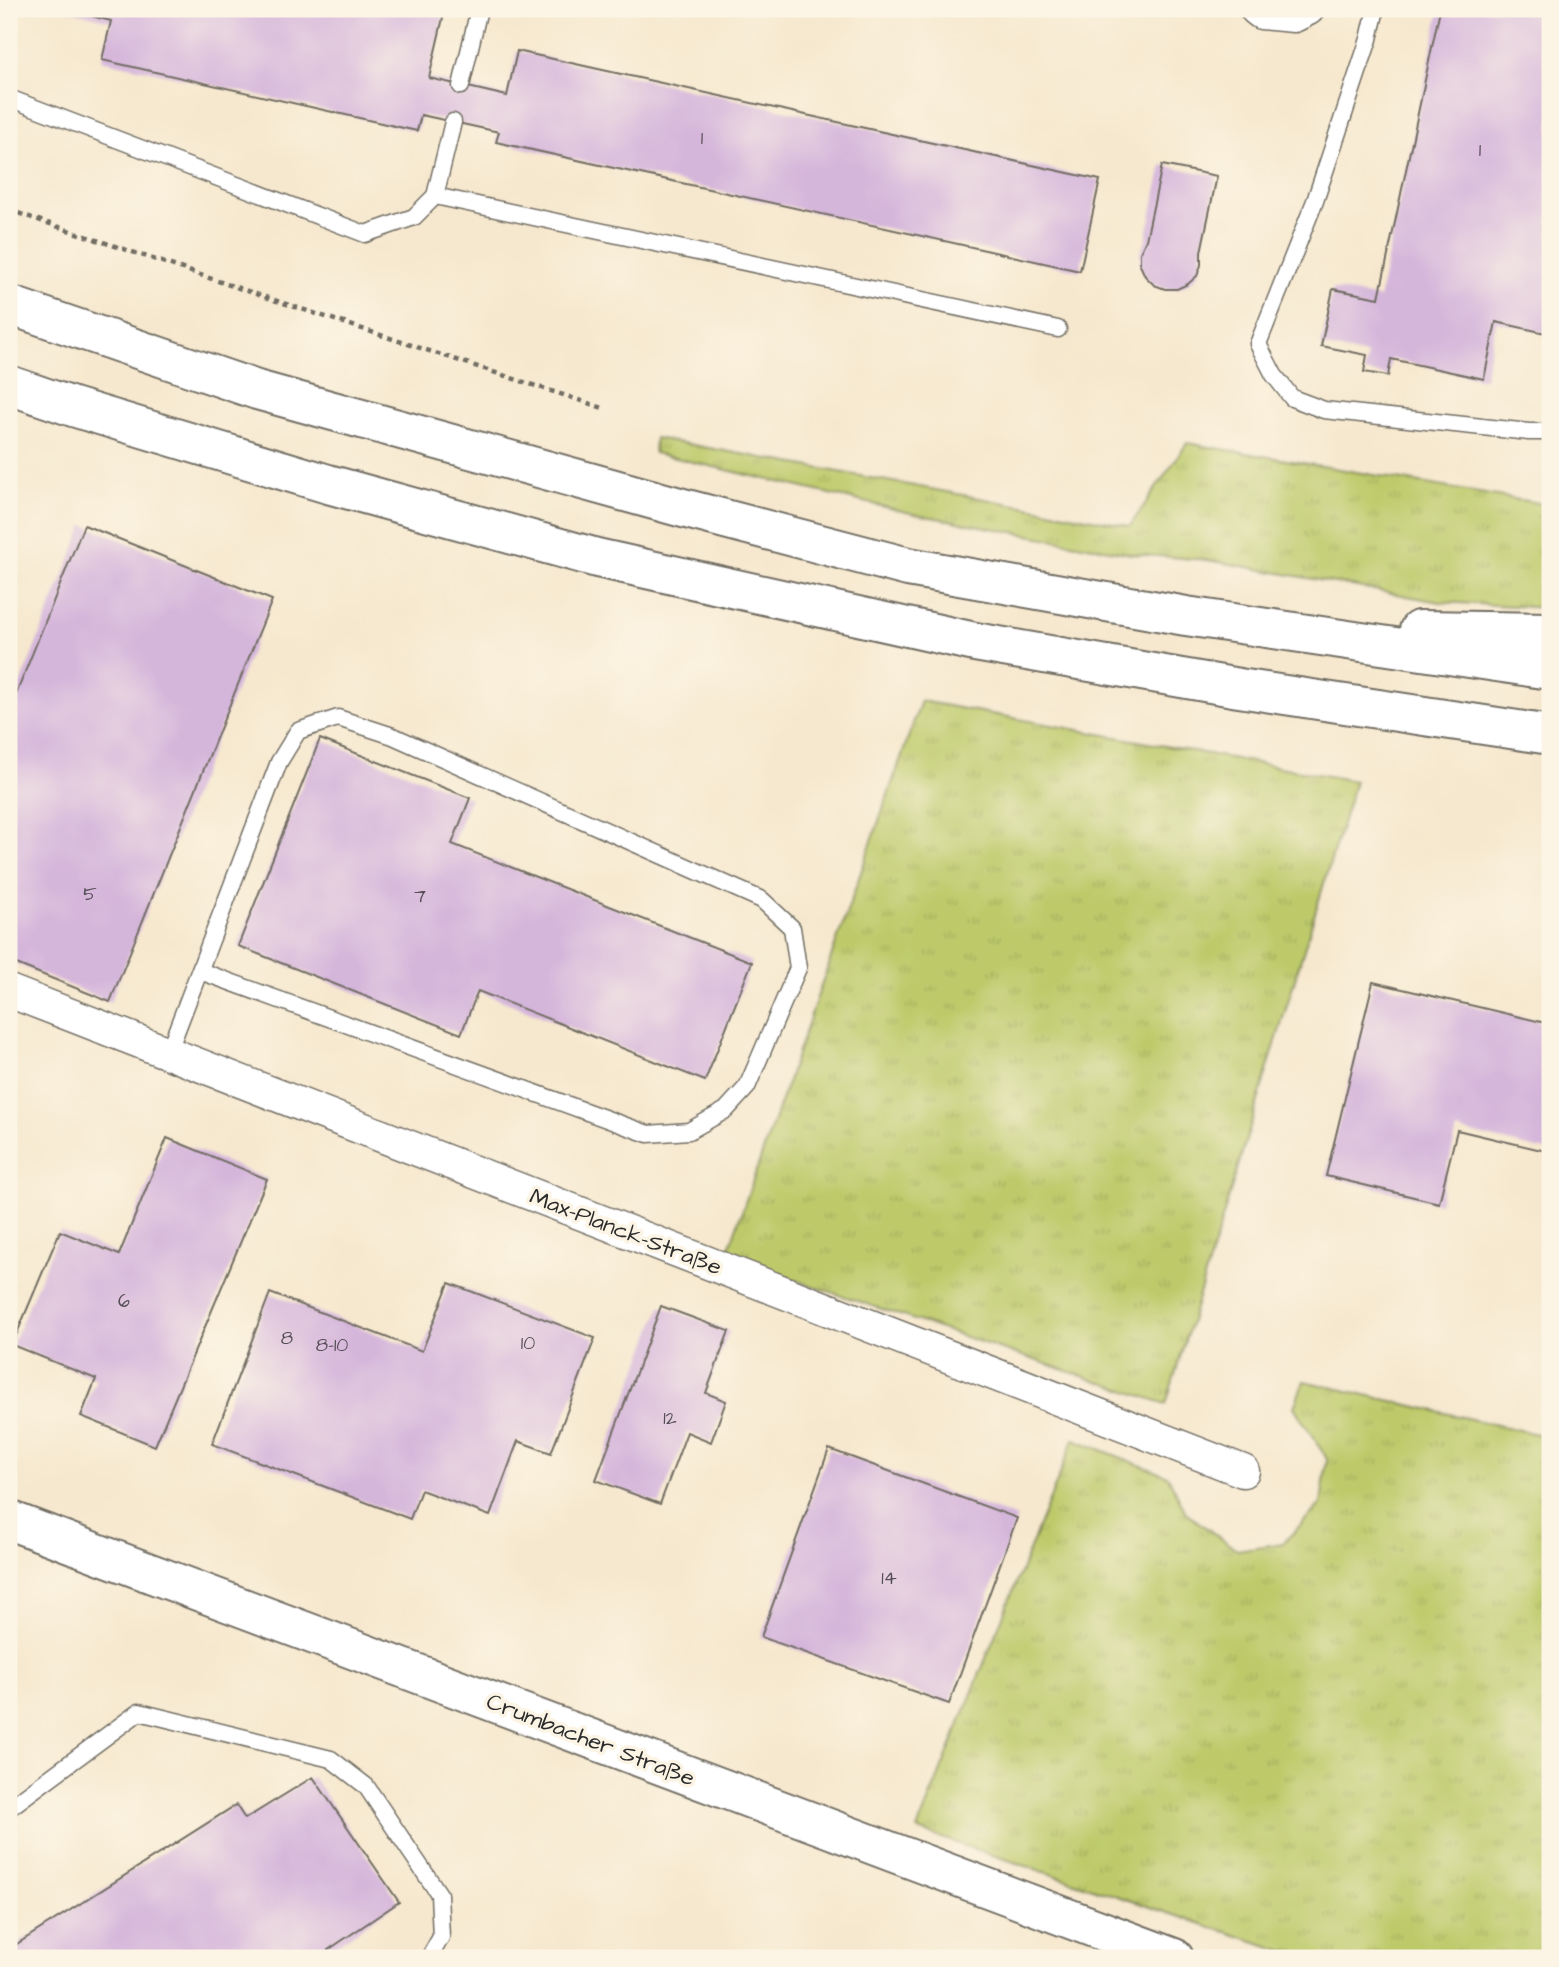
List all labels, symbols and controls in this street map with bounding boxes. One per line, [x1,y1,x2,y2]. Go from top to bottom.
house number: 1 [701,125,704,152]
house number: 1 [1479,137,1482,164]
house number: 5 [83,881,97,908]
house number: 7 [414,883,426,910]
street label: Max-Planck-Straße [525,1181,726,1283]
house number: 6 [118,1288,130,1315]
house number: 8 [281,1325,293,1352]
house number: 10 [521,1330,535,1357]
house number: 8-10 [316,1332,348,1359]
house number: 12 [663,1405,677,1432]
house number: 14 [881,1565,897,1592]
street label: Crumbacher Straße [482,1685,699,1794]

